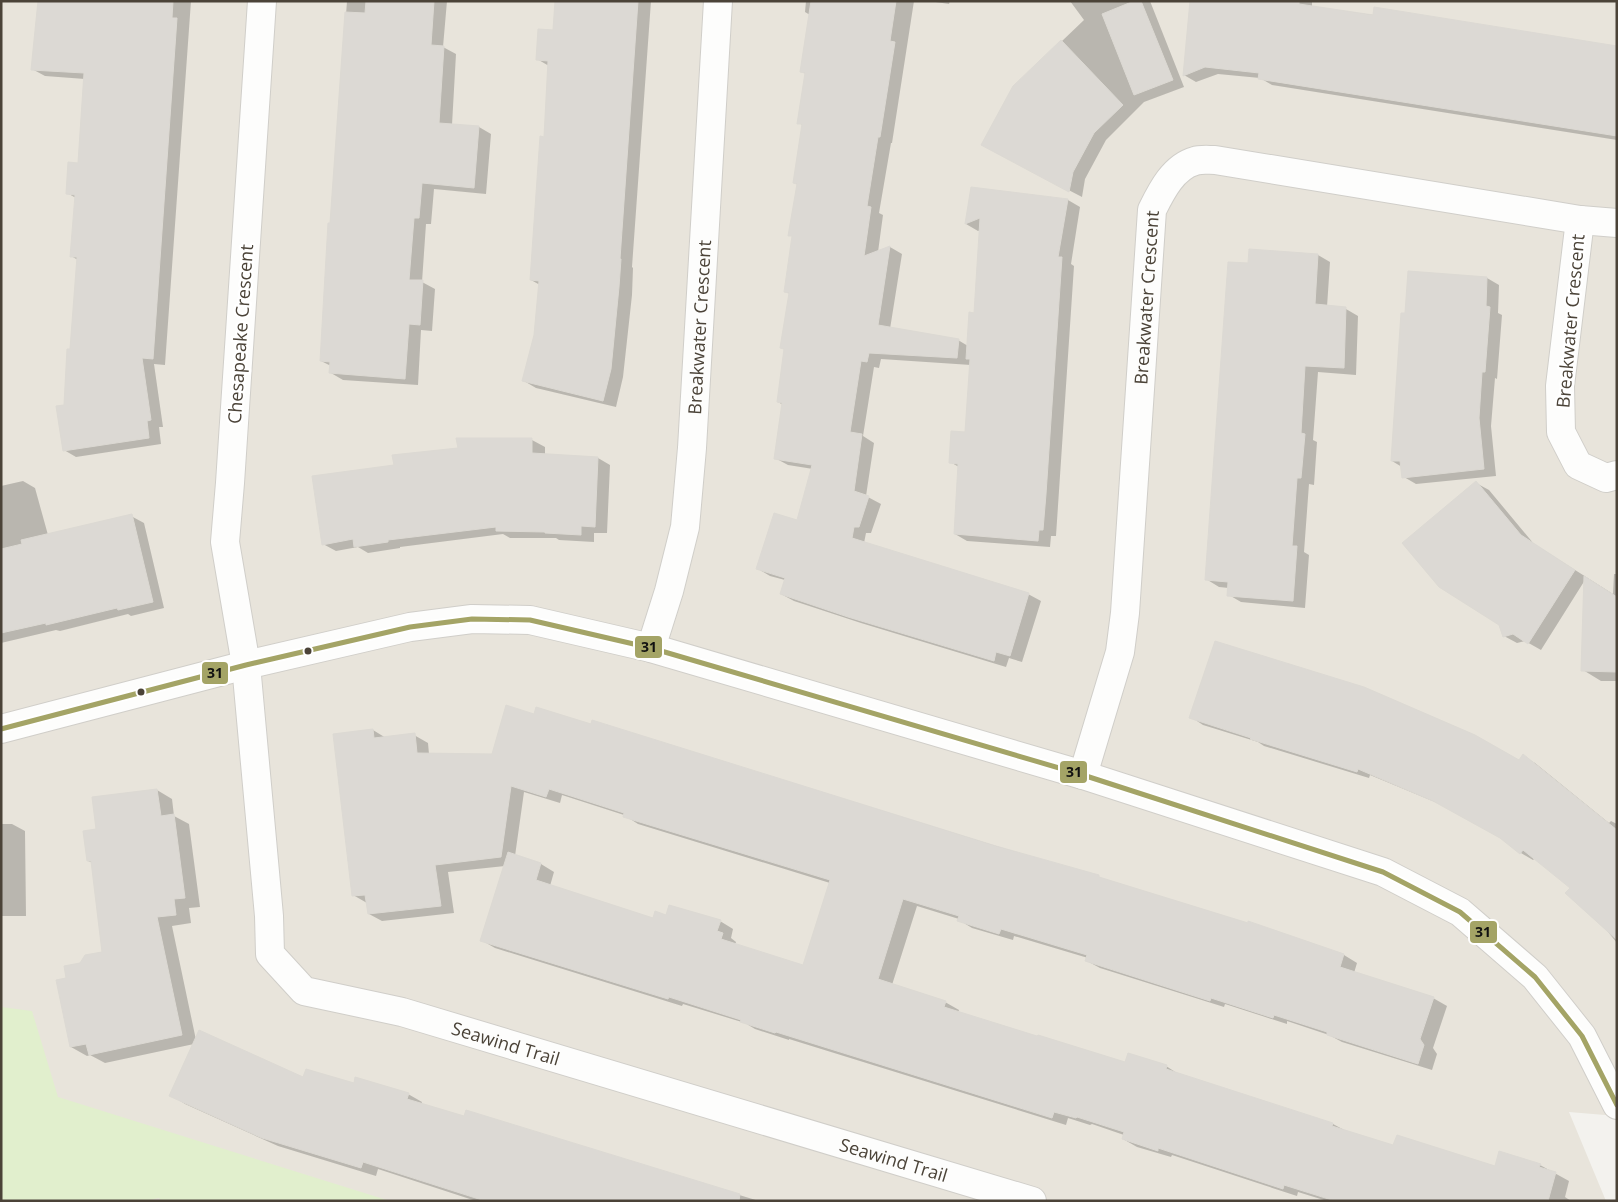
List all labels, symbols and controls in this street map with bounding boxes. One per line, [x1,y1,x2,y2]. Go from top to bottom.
street label: Breakwater Crescent [1128,209,1164,385]
street label: Breakwater Crescent [1550,233,1590,409]
street label: Breakwater Crescent [682,239,716,415]
street label: Chesapeake Crescent [222,243,258,425]
line badge: 31 [634,635,663,659]
text: 31 [641,637,657,656]
unlabelled marker [303,646,313,656]
line badge: 31 [201,661,229,685]
text: 31 [207,663,223,682]
unlabelled marker [136,687,146,697]
line badge: 31 [1059,760,1088,784]
text: 31 [1066,762,1082,781]
line badge: 31 [1469,920,1498,944]
text: 31 [1475,922,1491,941]
street label: Seawind Trail [449,1016,563,1071]
street label: Seawind Trail [837,1132,951,1187]

